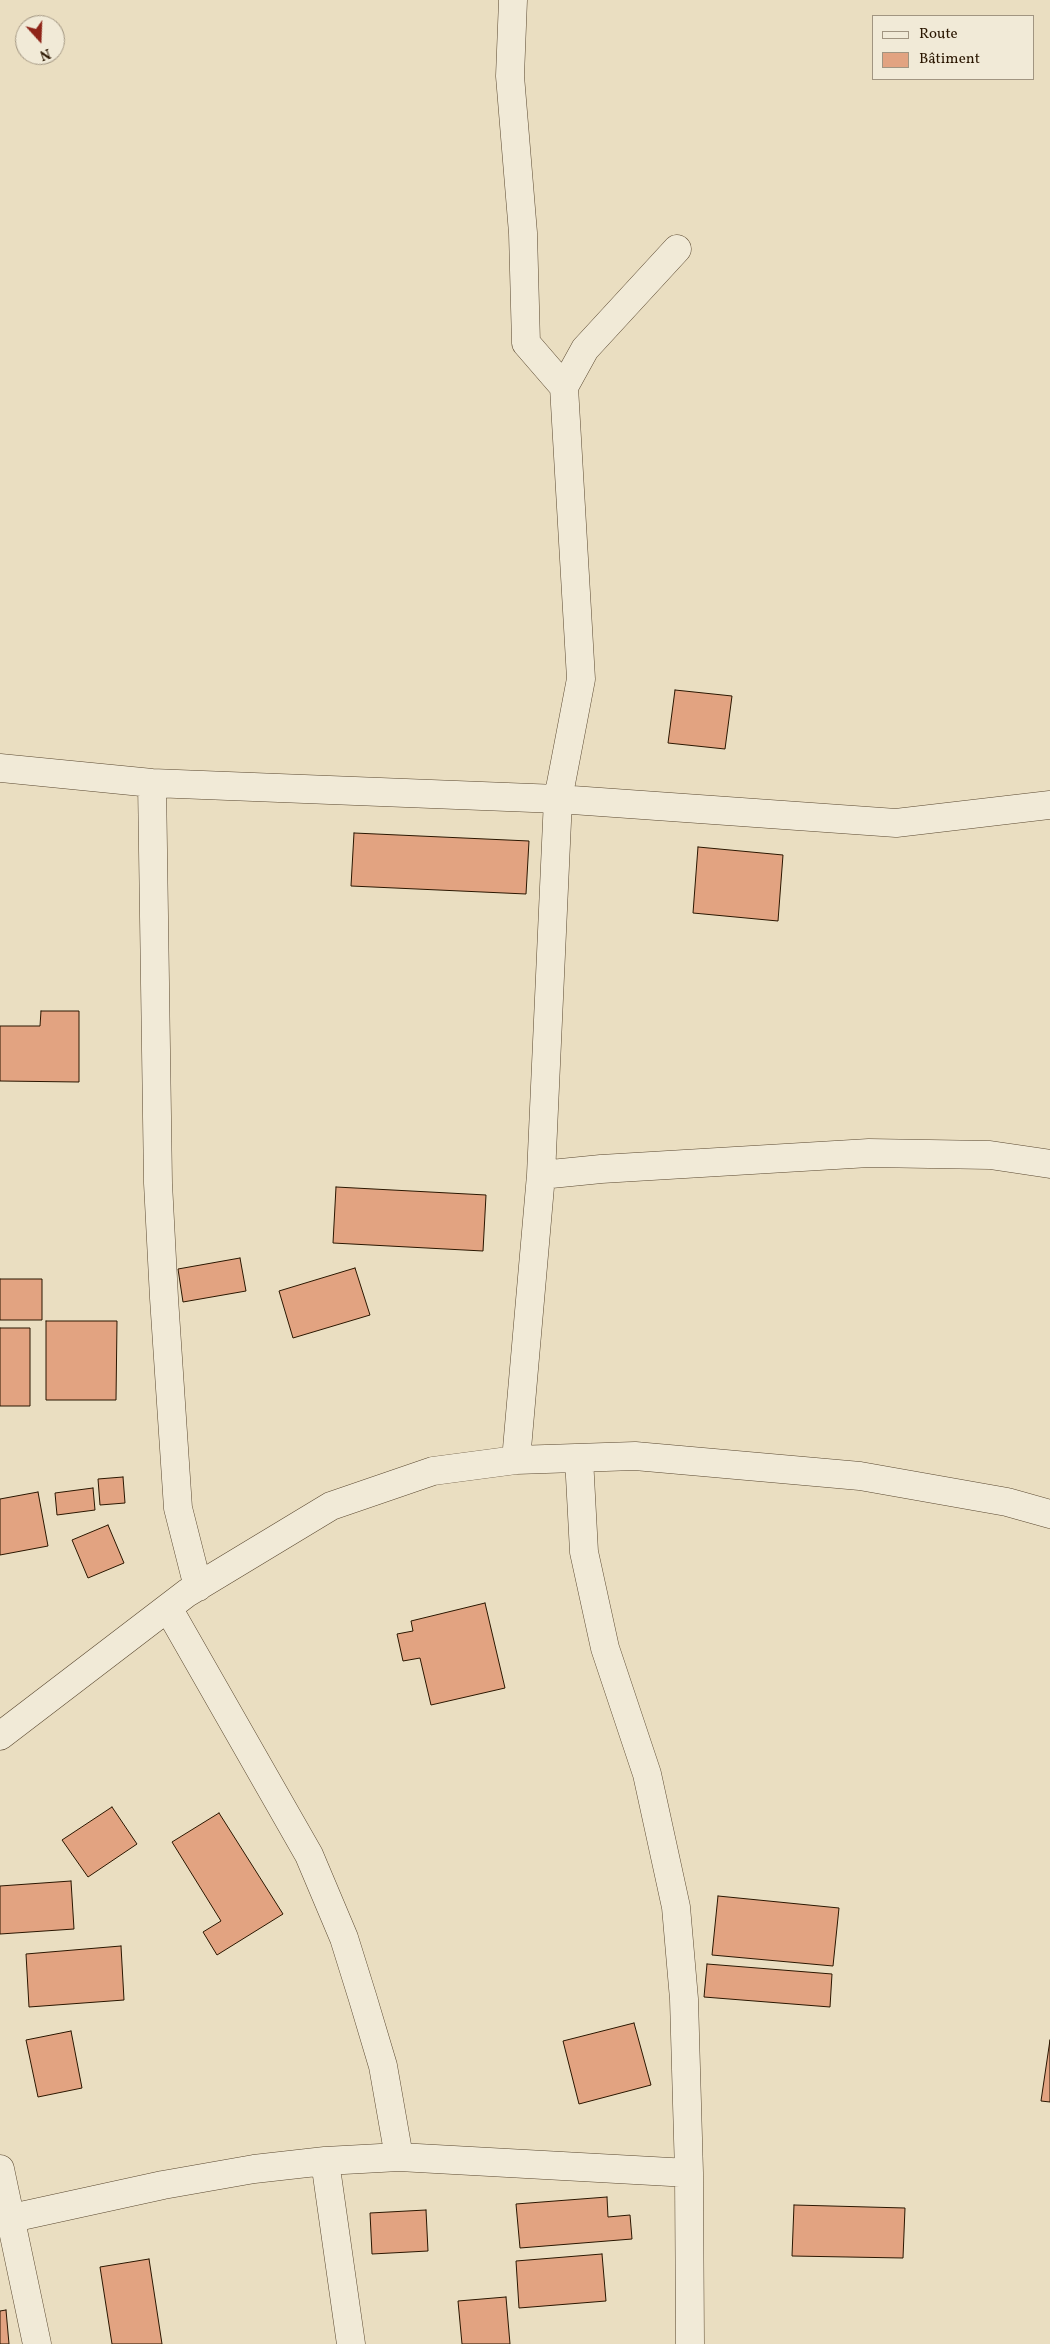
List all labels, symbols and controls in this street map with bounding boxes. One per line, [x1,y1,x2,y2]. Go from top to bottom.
north arrow [15,15,65,65]
legend [872,15,1035,80]
text: Route [919,24,958,45]
text: N [37,43,53,64]
text: Bâtiment [919,49,980,70]

